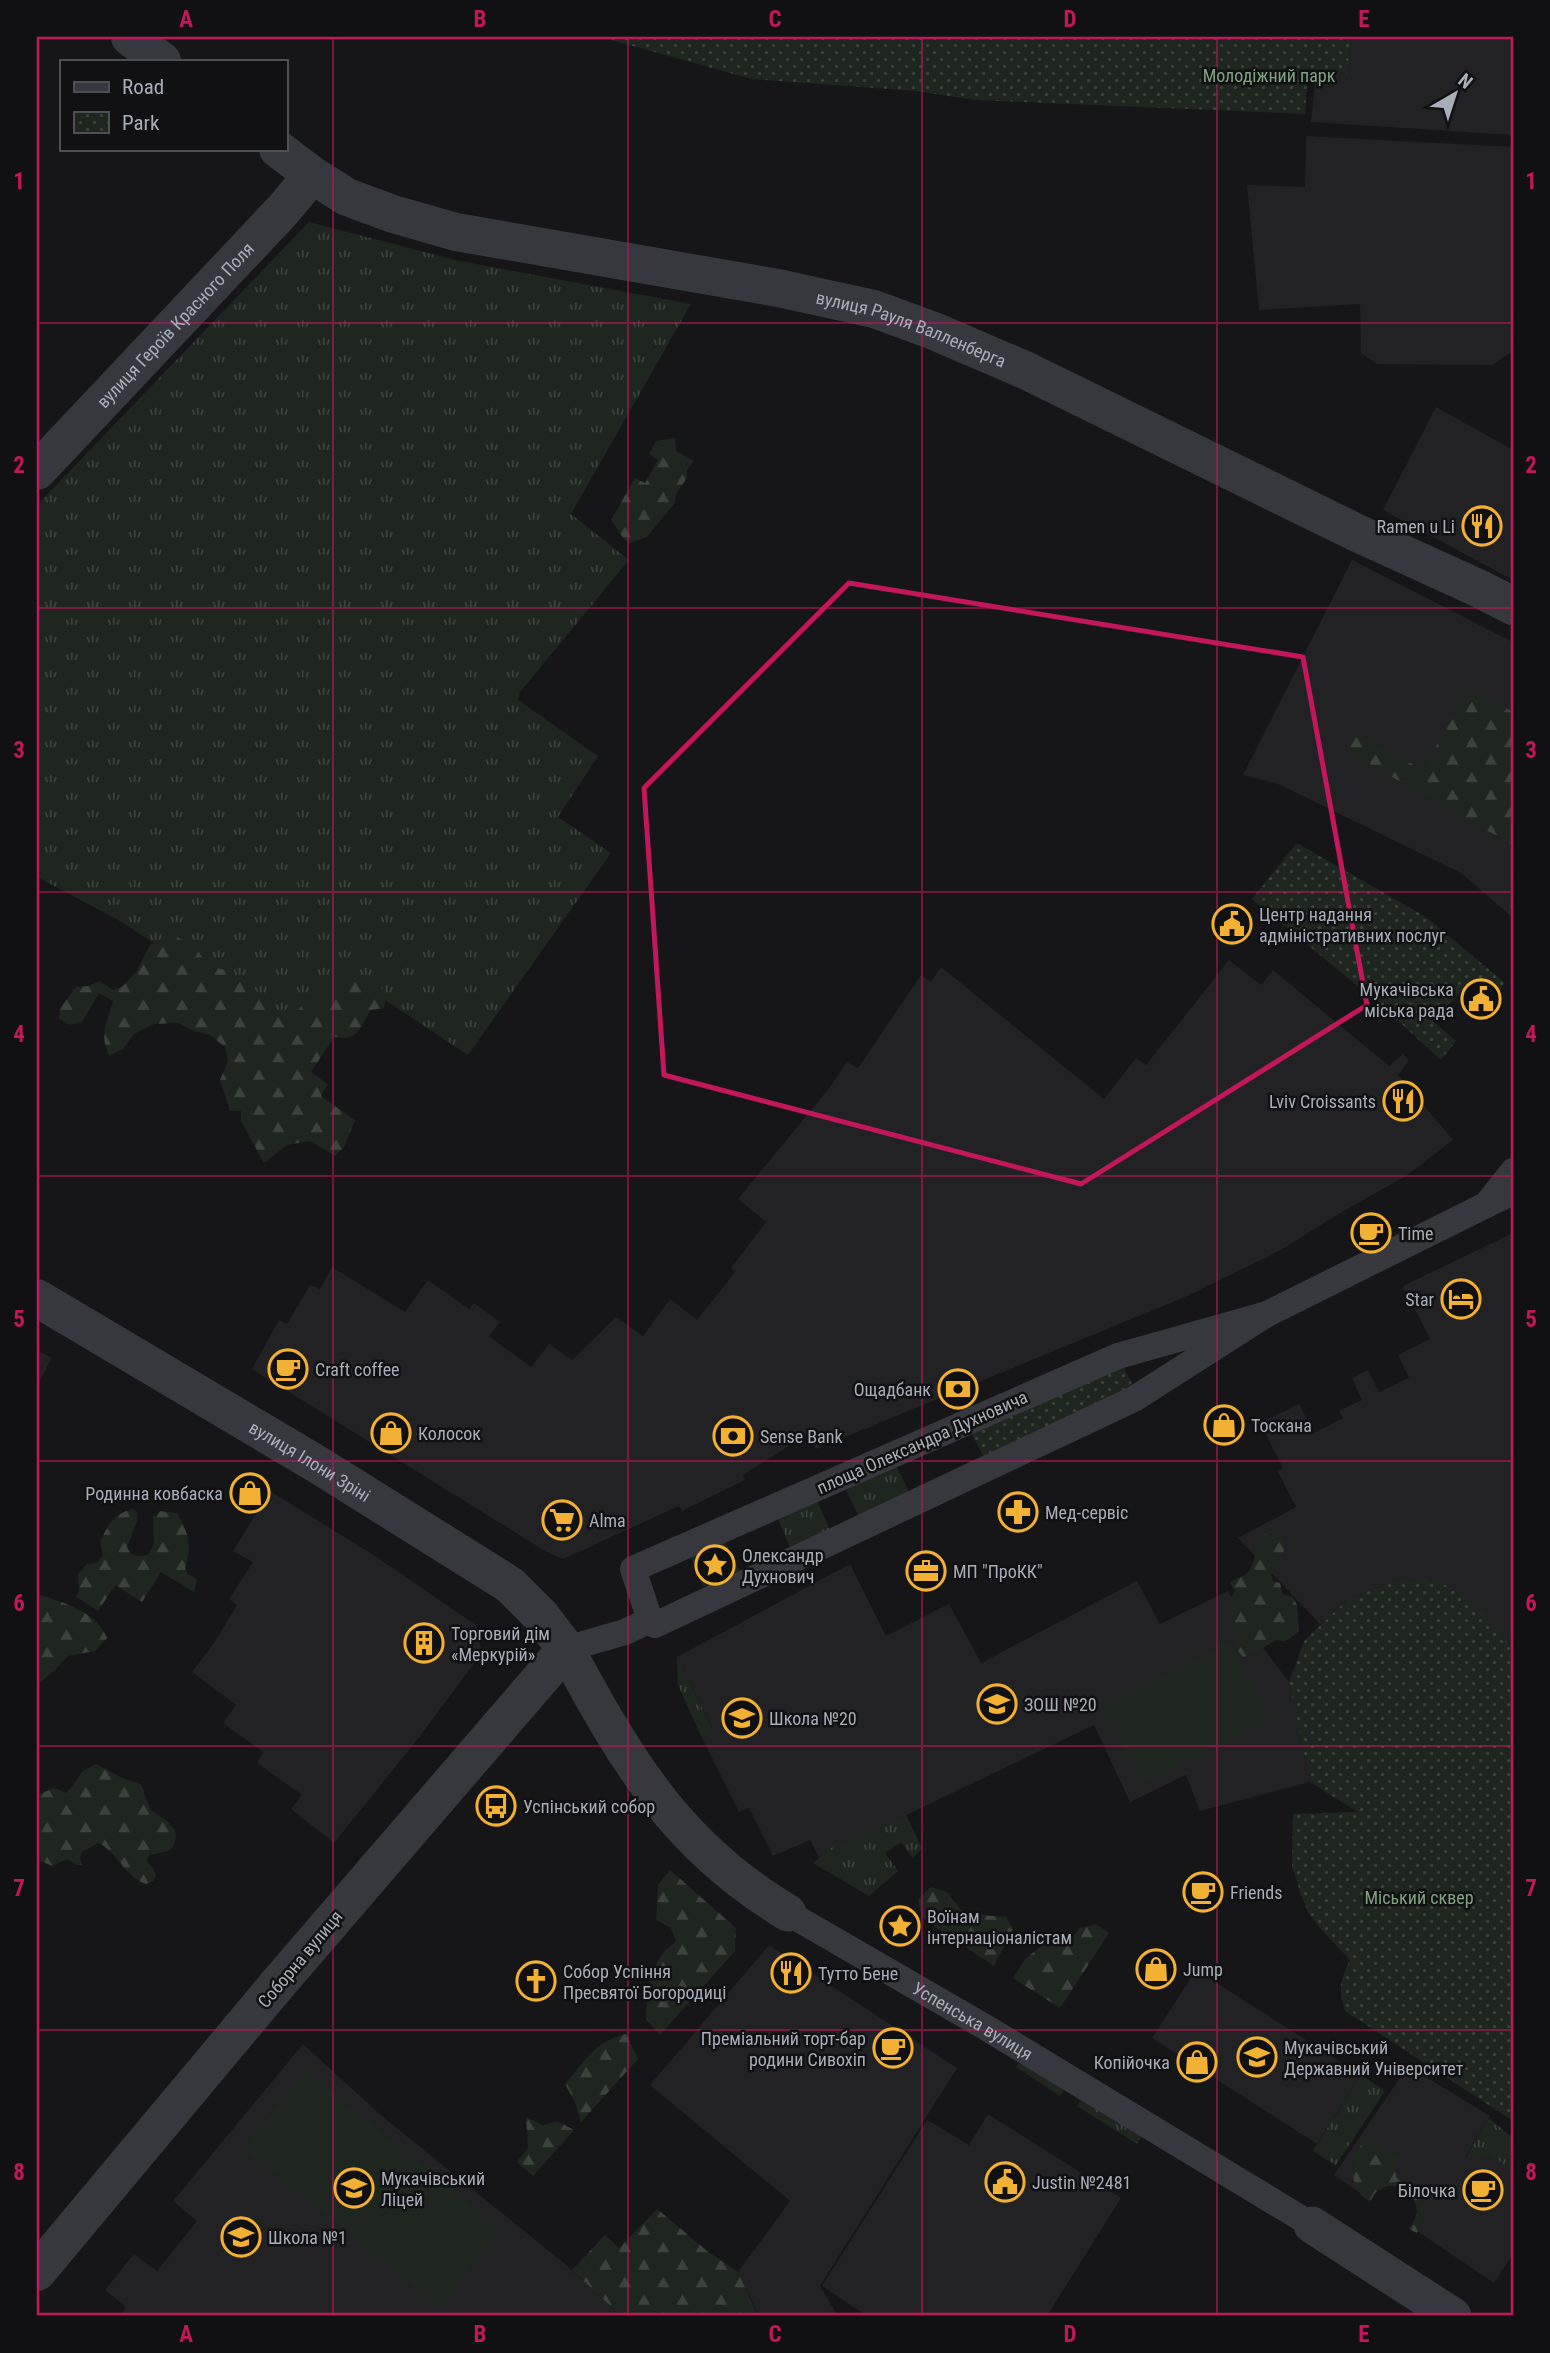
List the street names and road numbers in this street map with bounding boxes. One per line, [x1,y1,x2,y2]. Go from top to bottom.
street label: вулиця Героїв Красного Поля [92,238,258,412]
street label: вулиця Рауля Валленберга [814,286,1009,371]
street label: площа Олександра Духновича [813,1386,1031,1498]
street label: вулиця Ілони Зріні [246,1416,375,1506]
street label: Соборна вулиця [253,1906,347,2012]
street label: Успенська вулиця [909,1977,1037,2064]

